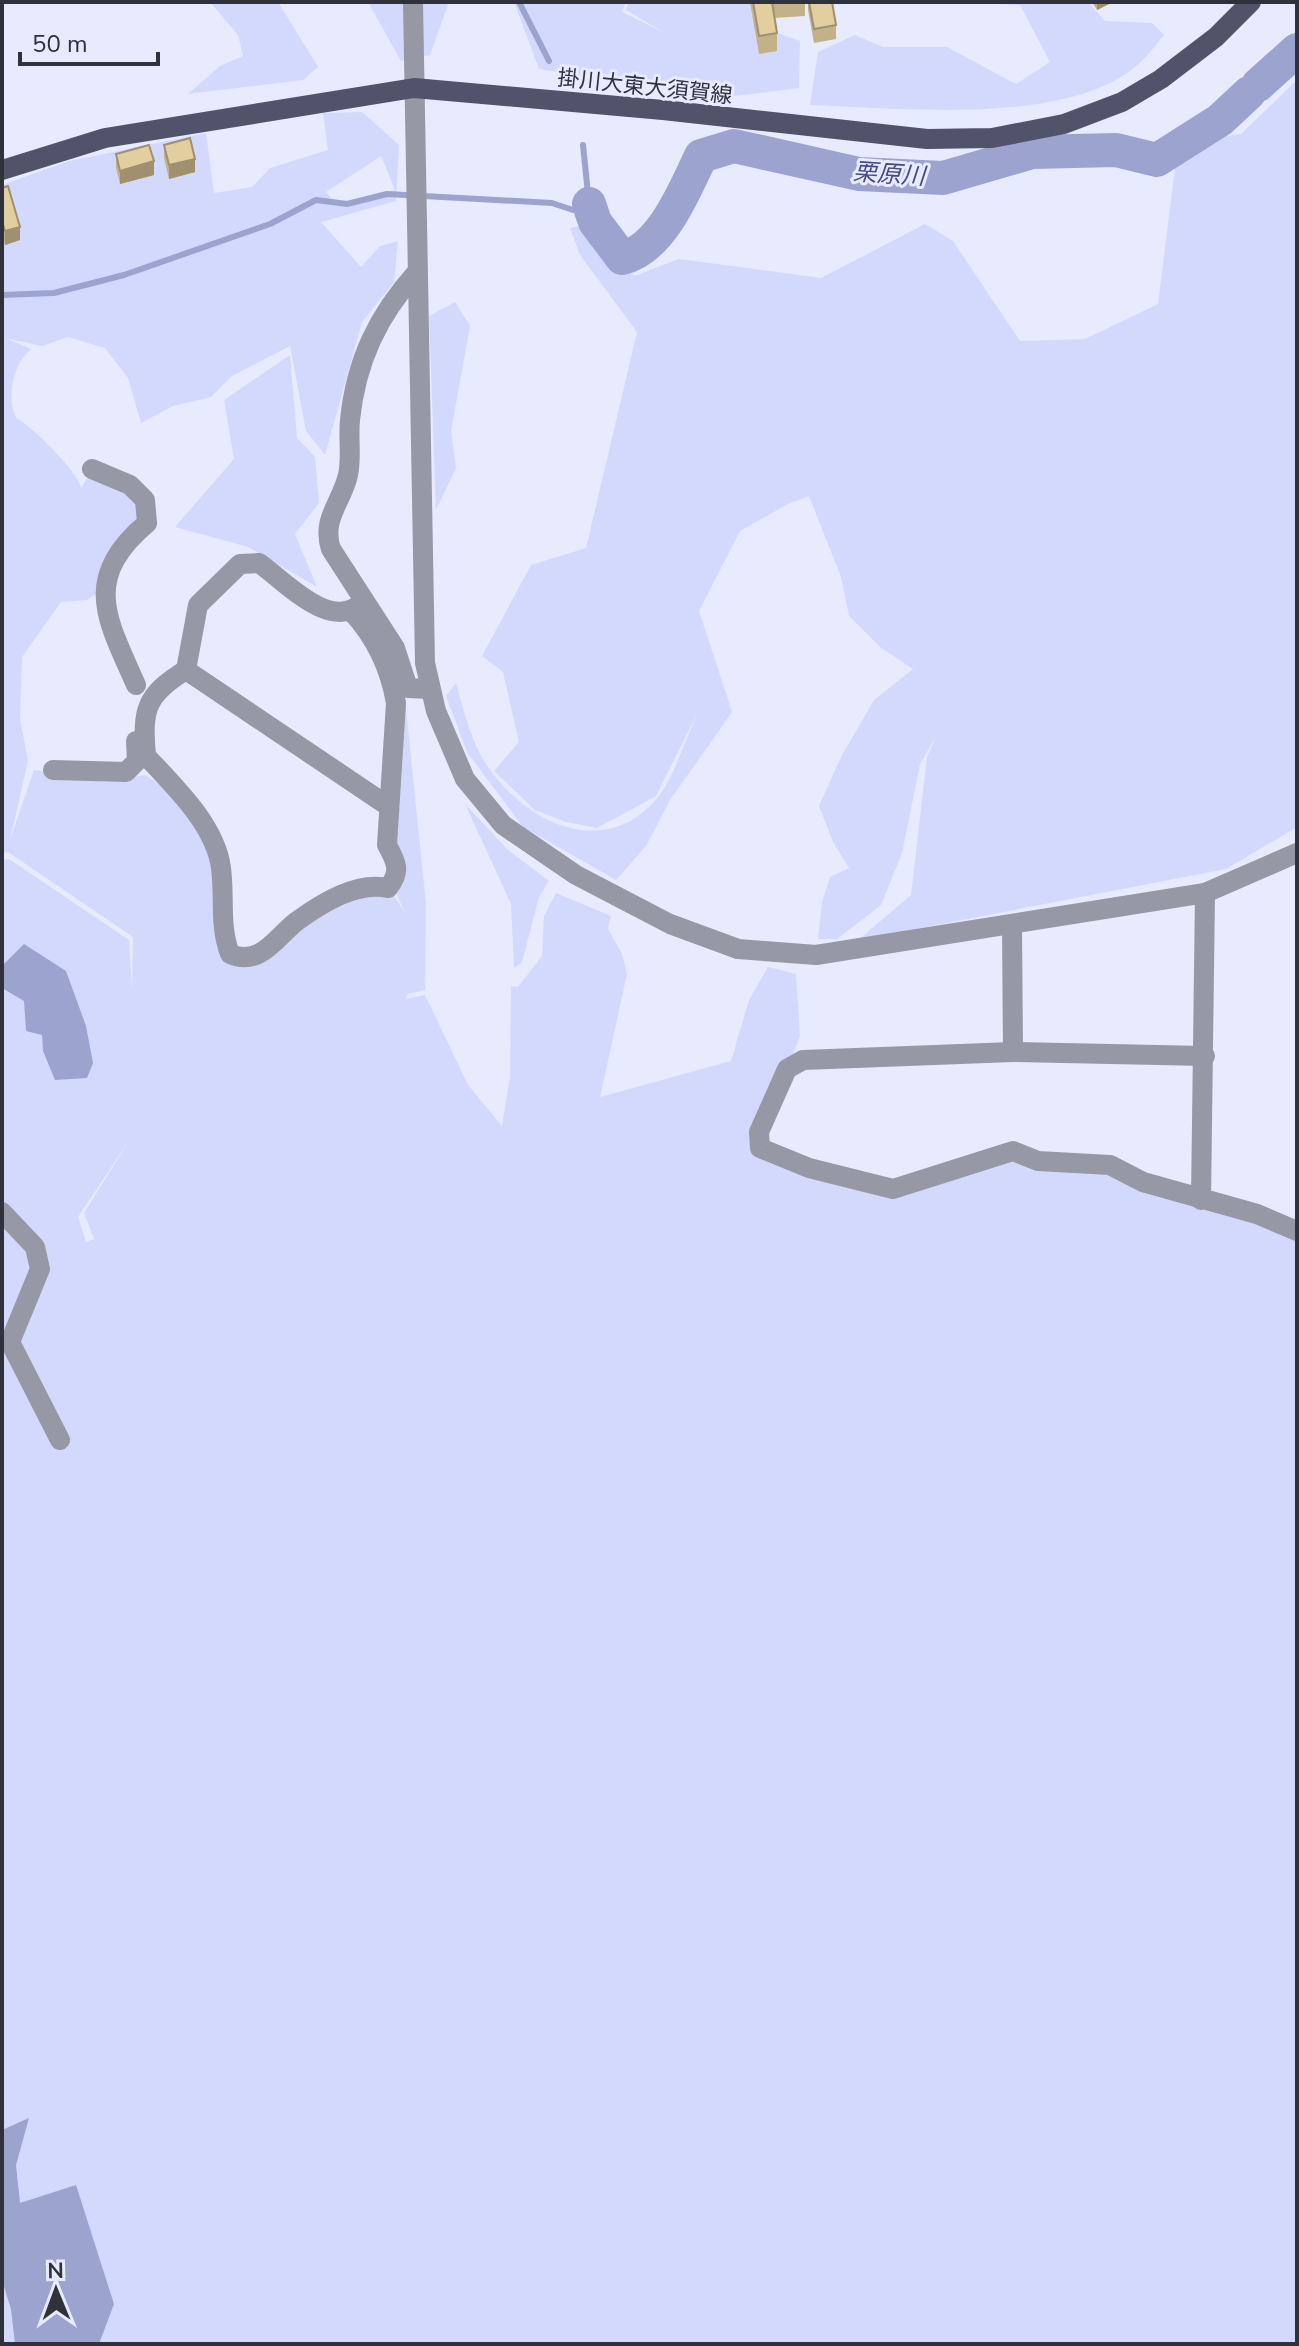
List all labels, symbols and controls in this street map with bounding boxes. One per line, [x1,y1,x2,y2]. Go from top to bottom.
scale bar [20,16,158,66]
text: 50 m [32,28,88,60]
street label: 掛川大東大須賀線 [556,63,734,111]
water label: 栗原川 [852,156,929,193]
north arrow [16,2250,96,2330]
text: N [47,2256,64,2286]

